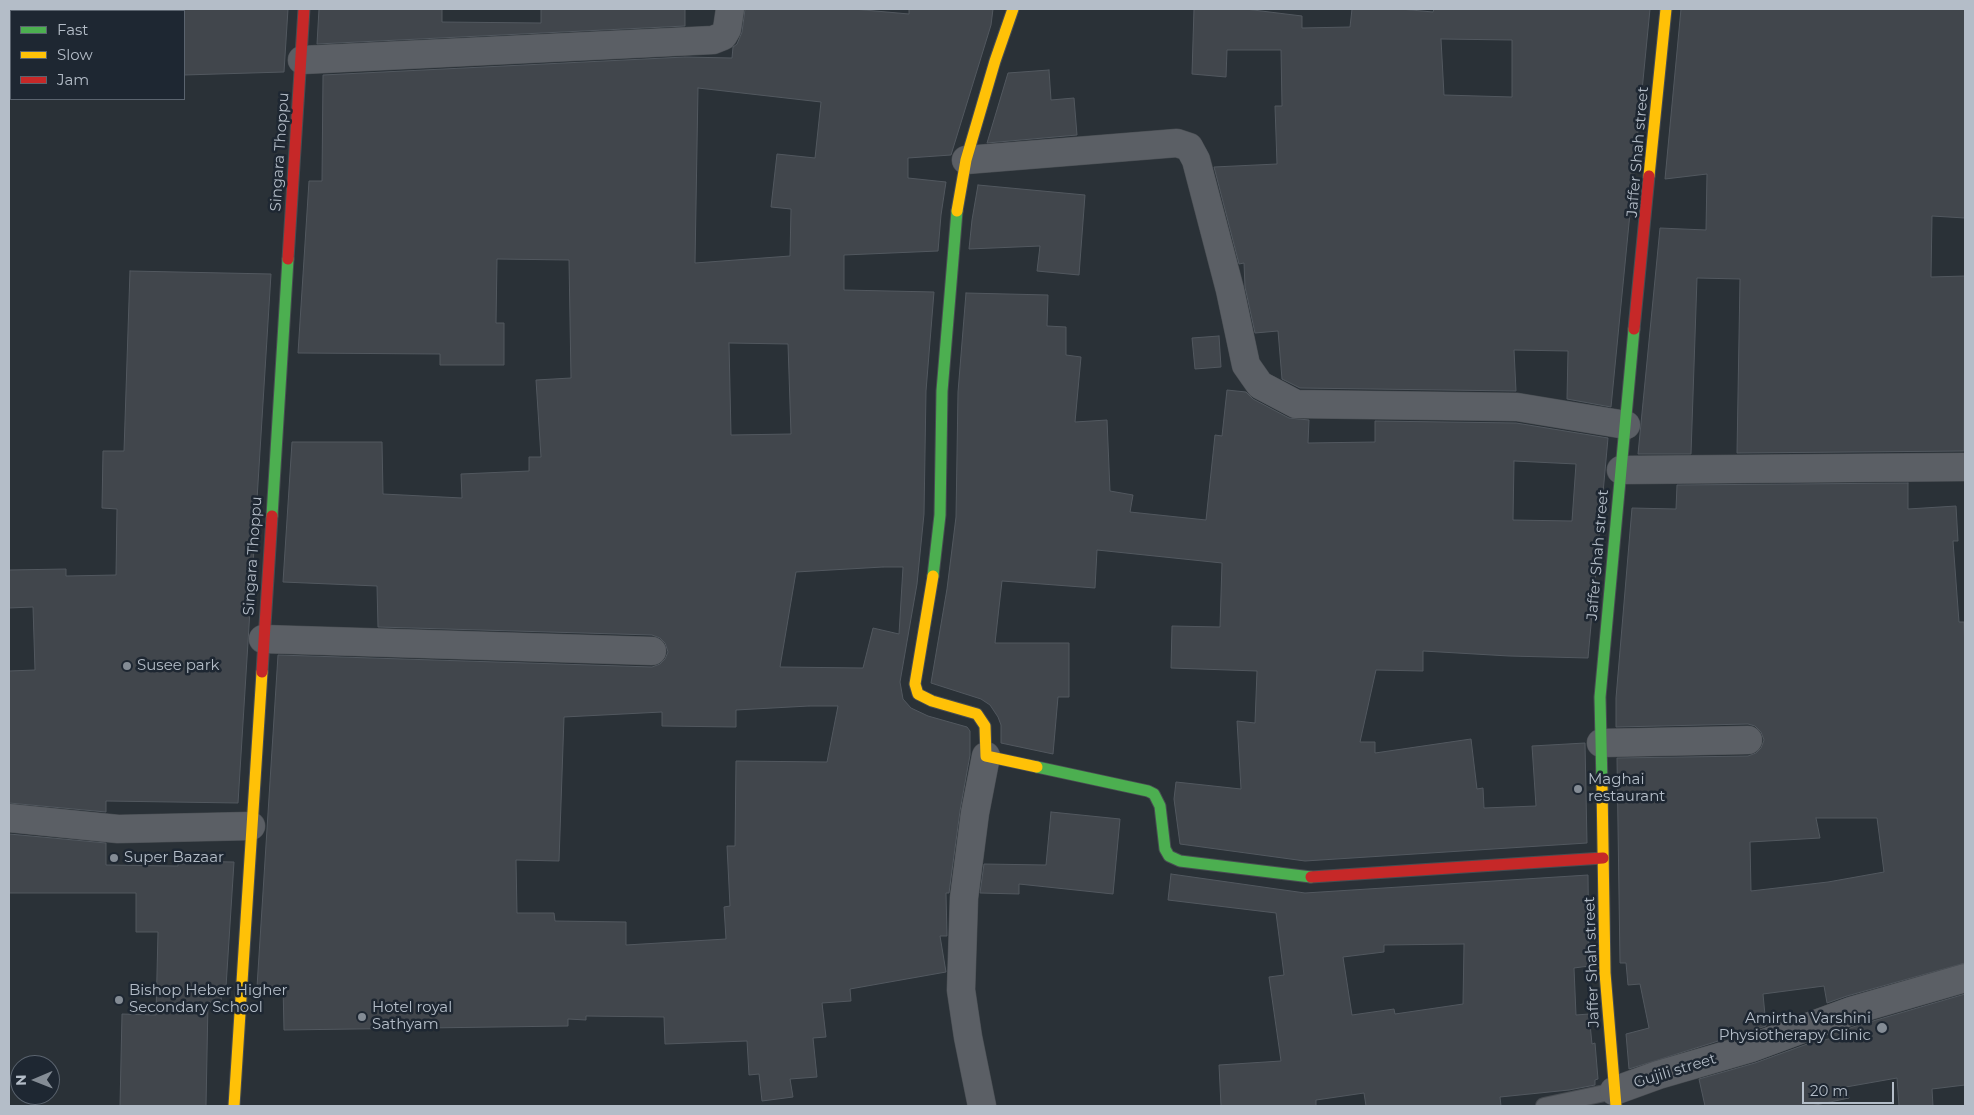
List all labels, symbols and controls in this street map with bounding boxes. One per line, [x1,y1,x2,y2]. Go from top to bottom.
legend [10,10,185,100]
text: Fast [57,20,88,39]
text: Slow [57,45,93,64]
text: Jam [57,70,89,89]
street label: Jaffer Shah street [1623,86,1653,218]
street label: Singara Thoppu [267,92,293,212]
street label: Jaffer Shah street [1583,489,1613,621]
street label: Singara Thoppu [240,496,266,616]
place label: Susee park [137,657,220,675]
marker: Susee park [121,660,133,672]
place label: Maghai restaurant [1588,771,1665,806]
marker: Maghai restaurant [1572,783,1584,795]
place label: Super Bazaar [124,849,224,867]
marker: Super Bazaar [108,852,120,864]
street label: Jaffer Shah street [1581,896,1603,1028]
place label: Bishop Heber Higher Secondary School [129,982,287,1017]
marker: Bishop Heber Higher Secondary School [113,994,125,1006]
place label: Hotel royal Sathyam [372,999,452,1034]
place label: Amirtha Varshini Physiotherapy Clinic [1719,1010,1871,1045]
marker: Hotel royal Sathyam [356,1011,368,1023]
marker: Amirtha Varshini Physiotherapy Clinic [1875,1021,1889,1035]
street label: Gujili street [1632,1050,1718,1092]
north arrow [10,1055,60,1105]
scale bar [1804,1072,1896,1104]
text: N [12,1074,30,1086]
text: 20 m [1810,1081,1848,1100]

